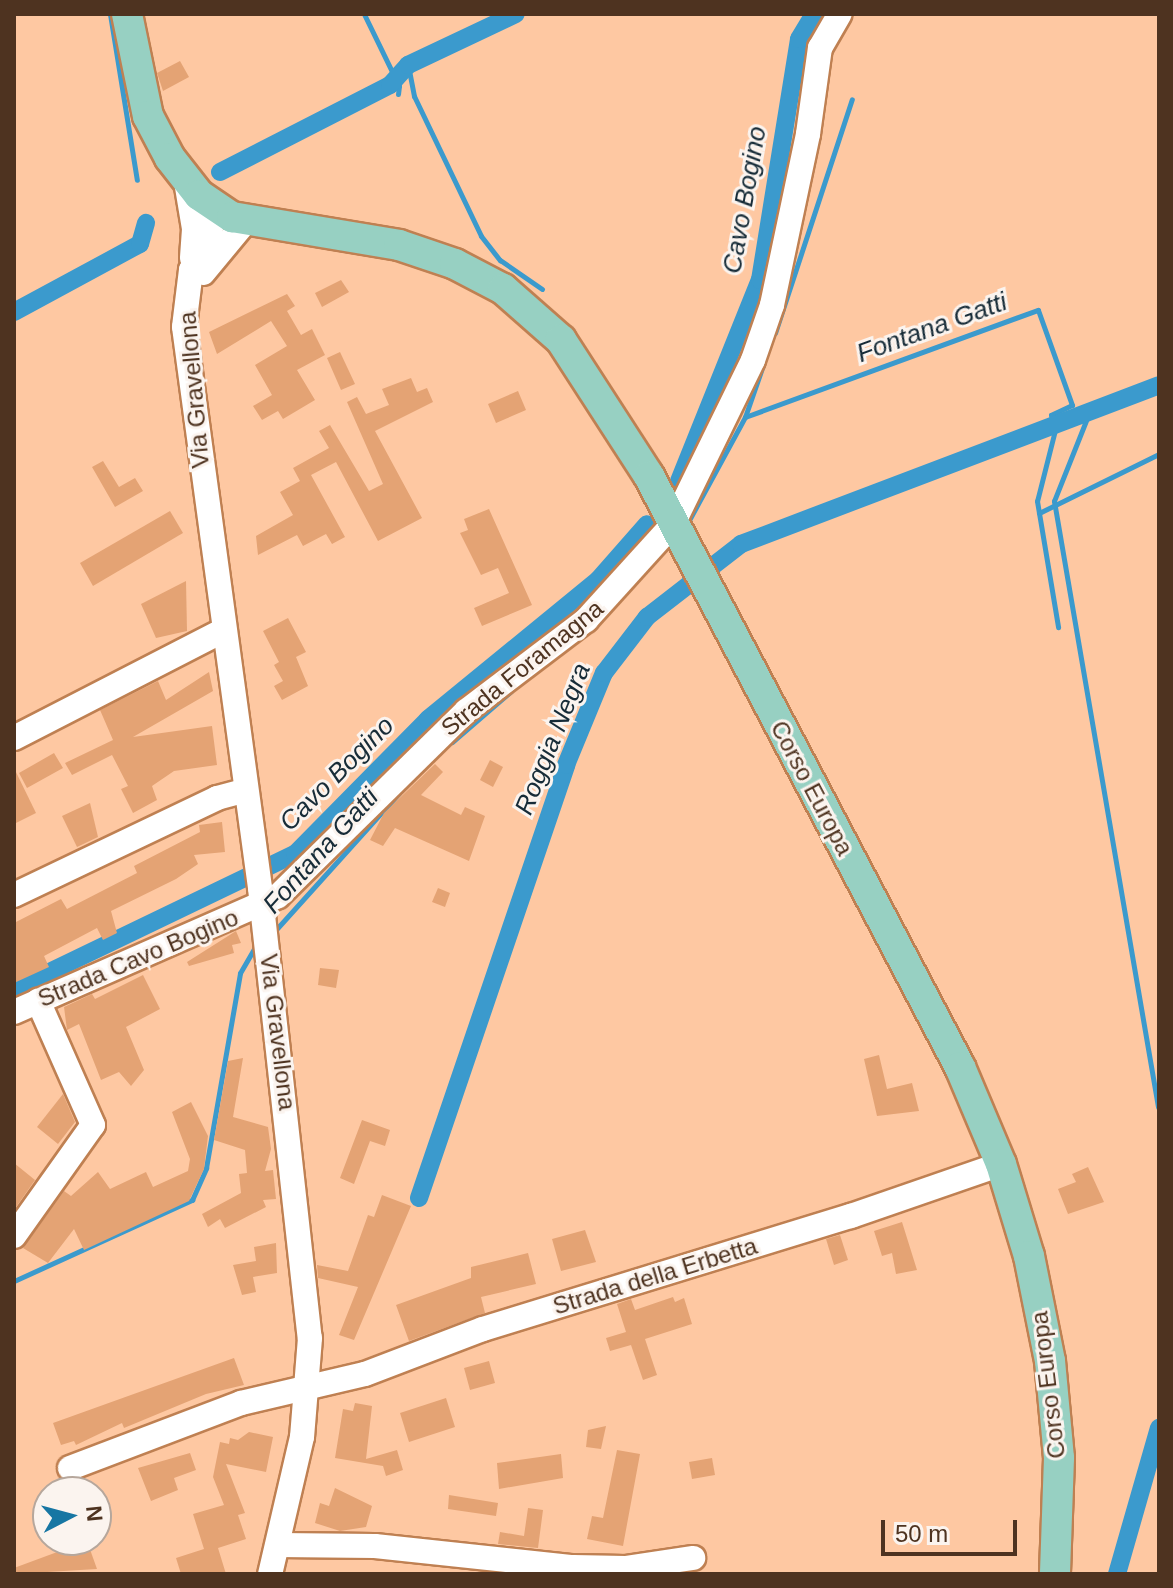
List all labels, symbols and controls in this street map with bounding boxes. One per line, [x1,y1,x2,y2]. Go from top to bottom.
water label: Cavo Bogino [717,124,773,276]
water label: Fontana Gatti [853,286,1011,370]
street label: Via Gravellona [173,311,215,469]
street label: Strada Foramagna [435,594,609,742]
water label: Roggia Negra [508,659,598,819]
water label: Cavo Bogino [273,710,401,838]
street label: Corso Europa [765,716,859,860]
water label: Fontana Gatti [257,782,385,920]
street label: Strada Cavo Bogino [34,903,242,1013]
street label: Via Gravellona [254,952,302,1112]
street label: Strada della Erbetta [549,1231,761,1321]
street label: Corso Europa [1025,1310,1071,1460]
north arrow [32,1476,112,1556]
text: N [81,1504,108,1523]
scale bar [885,1504,1021,1554]
text: 50 m [895,1520,948,1547]

